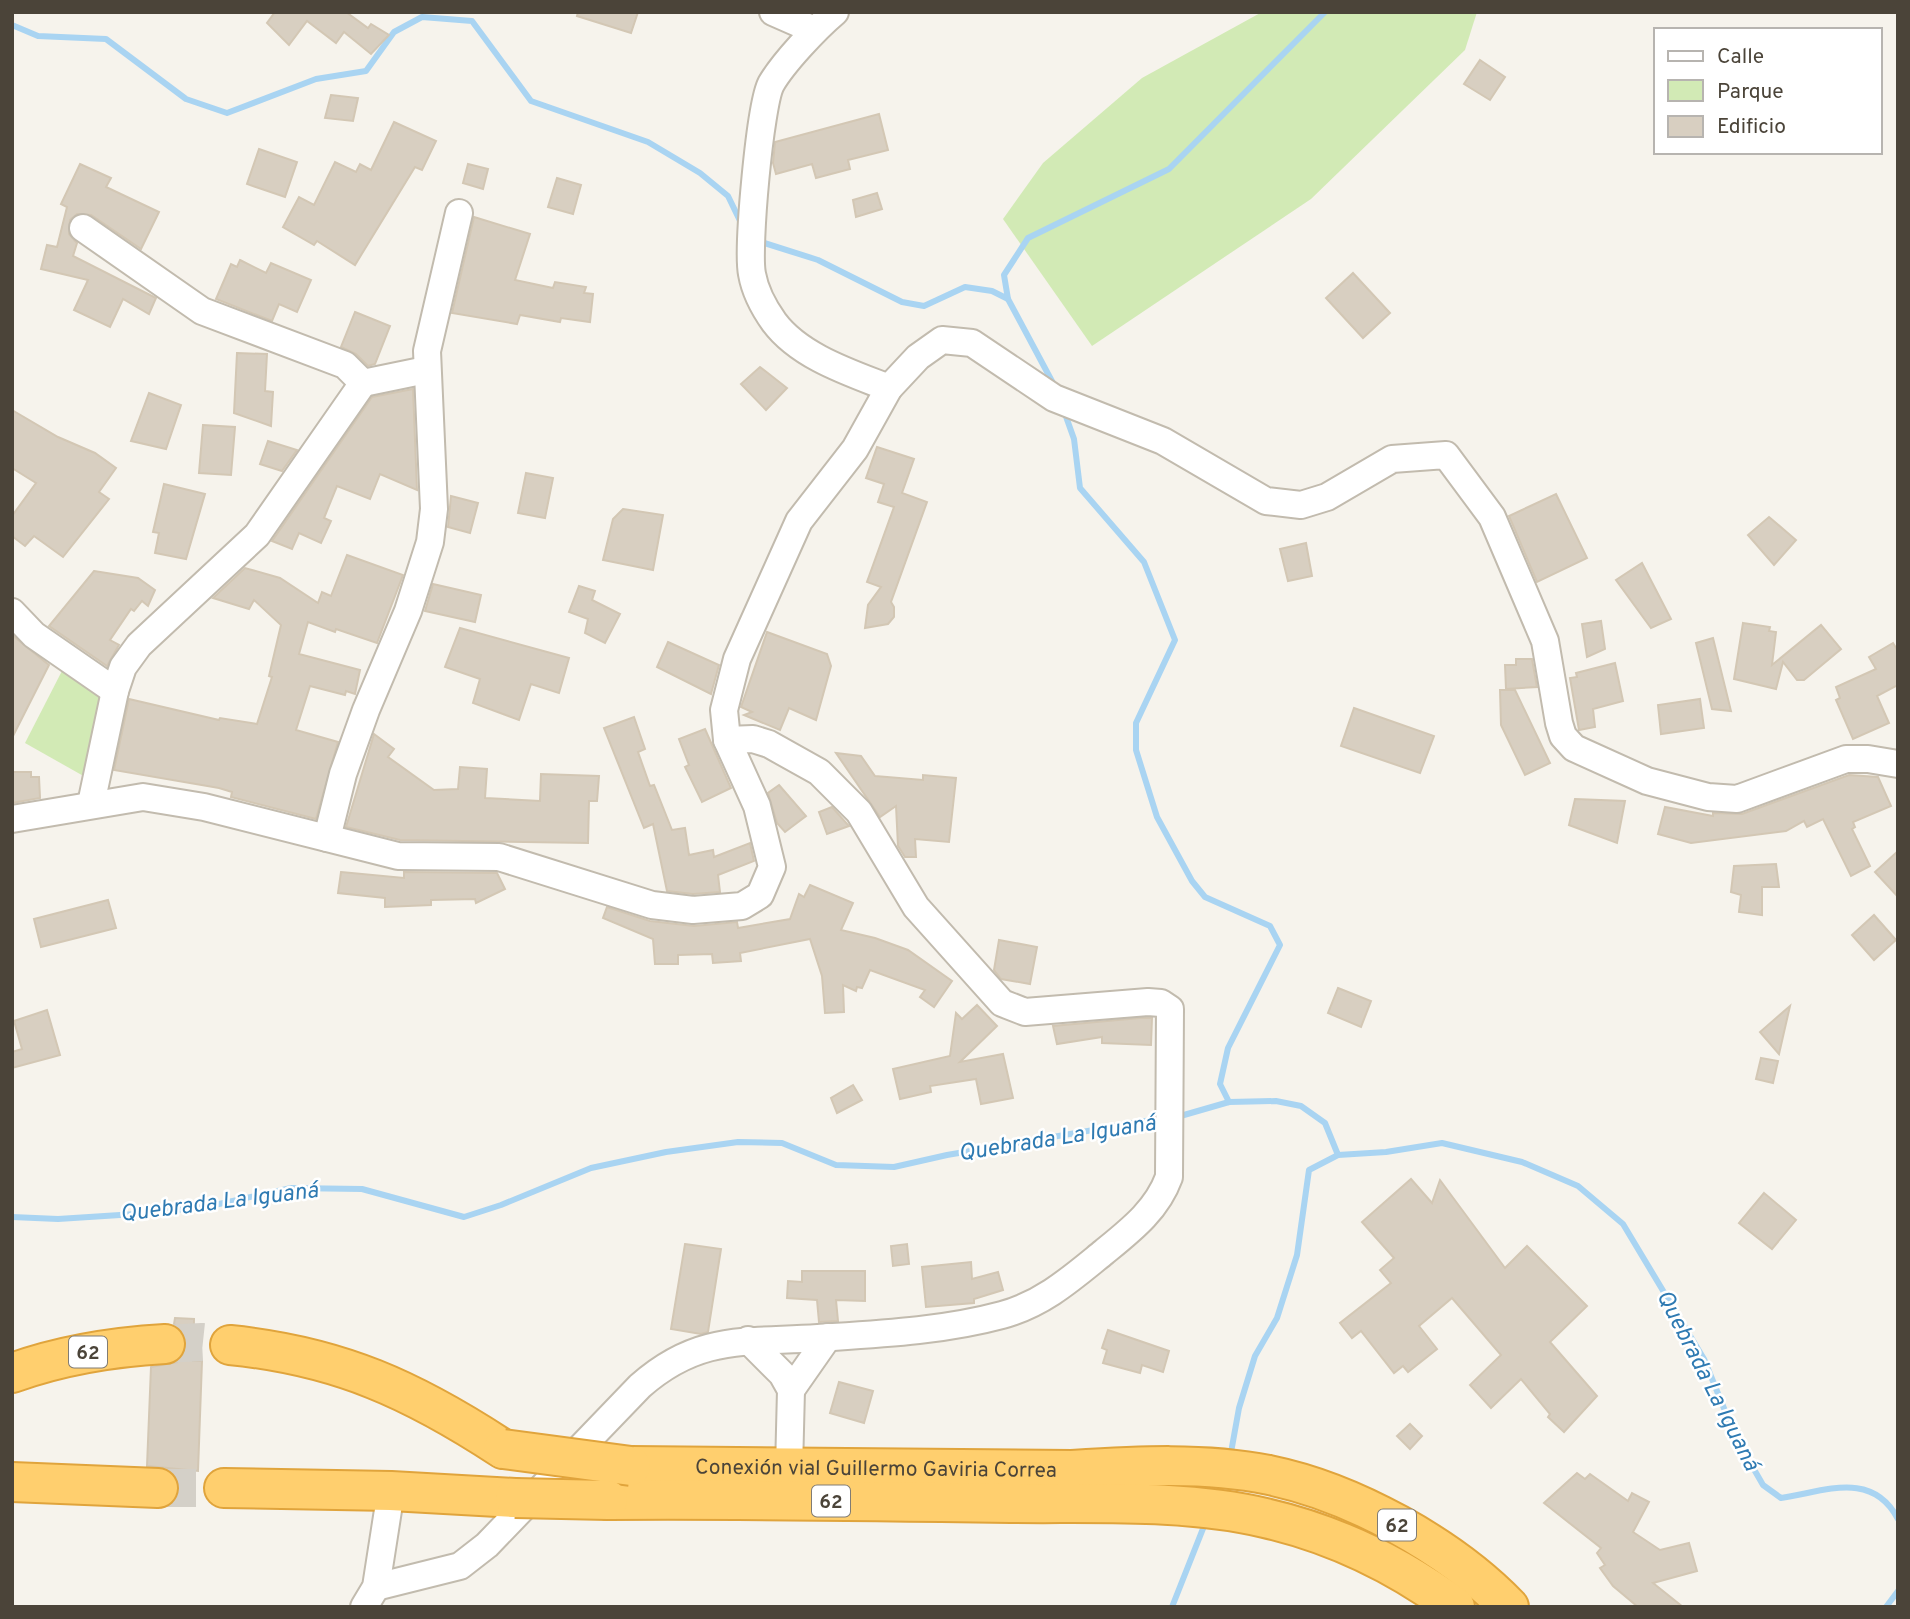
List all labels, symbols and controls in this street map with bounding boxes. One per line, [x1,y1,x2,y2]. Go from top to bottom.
legend [1654,28,1882,154]
text: Calle [1717,44,1764,71]
text: Parque [1717,79,1784,106]
text: Edificio [1717,114,1786,141]
water label: Quebrada La Iguaná [957,1109,1160,1169]
water label: Quebrada La Iguaná [119,1177,322,1230]
water label: Quebrada La Iguaná [1649,1286,1766,1478]
road number: 62 [69,1336,107,1368]
street label: Conexión vial Guillermo Gaviria Correa [695,1455,1057,1485]
road number: 62 [812,1485,850,1516]
road number: 62 [1378,1510,1416,1540]

